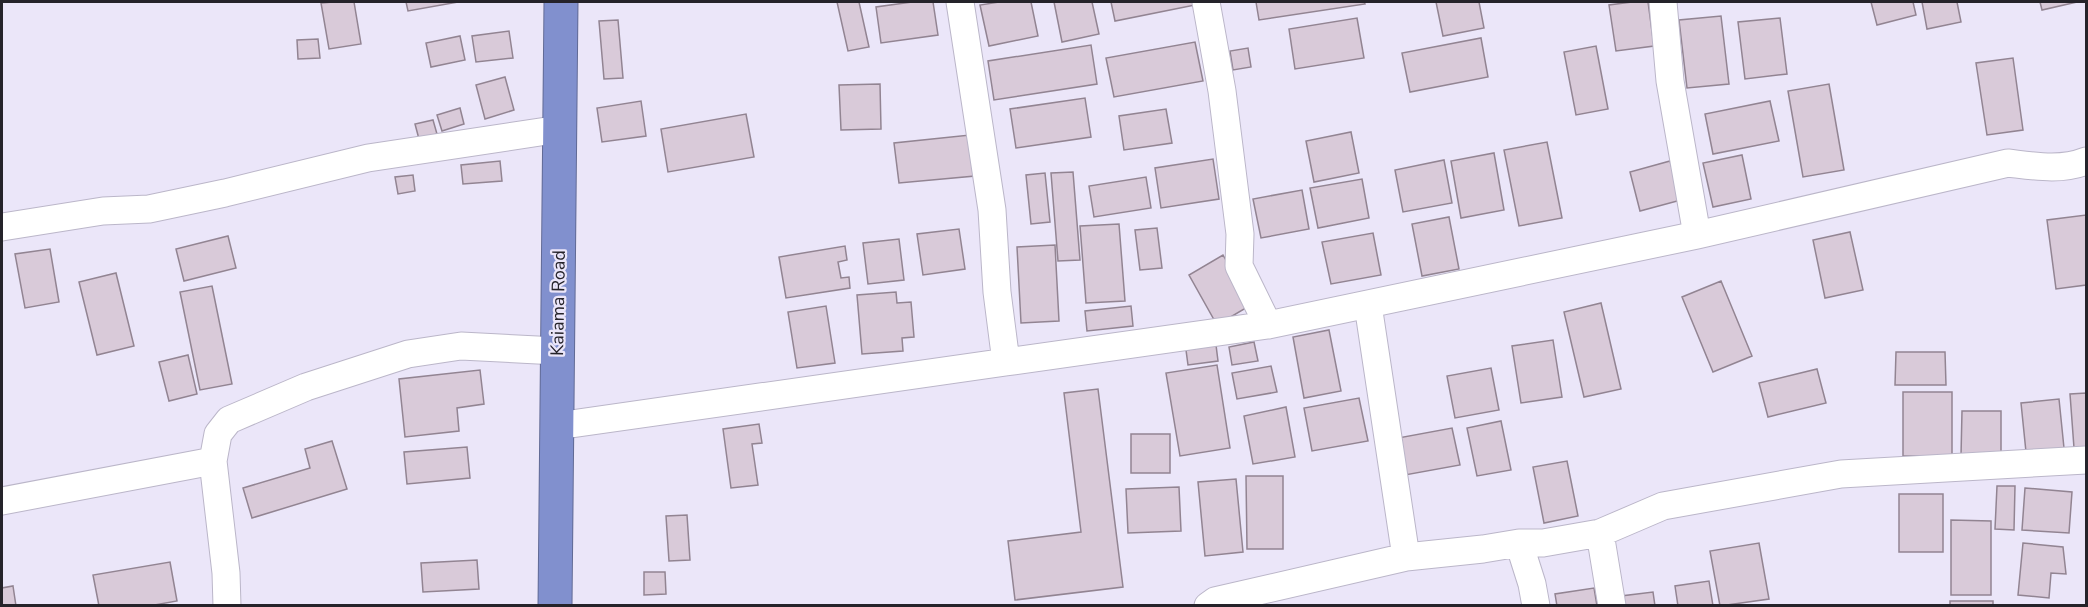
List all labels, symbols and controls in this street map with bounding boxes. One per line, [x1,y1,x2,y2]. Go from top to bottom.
street label: Kaiama Road [545,250,571,356]

